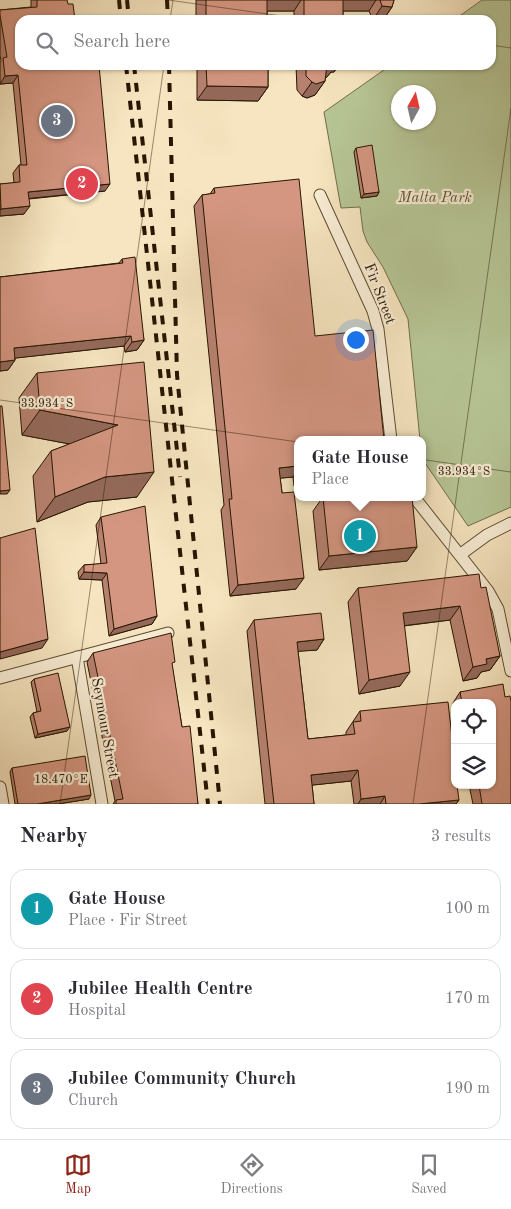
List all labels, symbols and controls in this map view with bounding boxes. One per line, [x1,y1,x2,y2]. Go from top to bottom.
search box [15,15,496,70]
icon: search [33,29,61,57]
text: Search here [73,33,170,52]
north arrow [391,85,436,130]
pin: 3 [41,102,73,140]
pin: 2 [66,165,98,203]
park label: Malta Park [397,191,472,206]
street label: Fir Street [360,261,398,327]
your location [343,327,369,353]
text: 33.934°S [21,398,73,410]
popup [294,436,426,501]
text: Gate House [311,449,409,468]
text: 33.934°S [438,466,490,478]
text: Place [311,472,349,488]
pin: 1 [344,517,376,555]
street label: Seymour Street [88,677,120,779]
map controls [451,699,496,789]
button: locate [451,699,496,744]
button: layers [451,744,496,789]
text: 18.470°E [34,774,88,786]
text: Nearby [20,826,88,847]
text: 3 results [431,829,491,845]
text: Gate House [68,890,165,909]
text: 1 [32,901,42,917]
text: 100 m [445,901,490,917]
text: Place · Fir Street [68,913,187,929]
text: Jubilee Health Centre [68,980,253,999]
text: 2 [32,991,42,1007]
text: 170 m [445,991,490,1007]
text: Hospital [68,1003,126,1019]
text: Jubilee Community Church [68,1070,296,1089]
text: 3 [32,1081,42,1097]
text: 190 m [445,1081,490,1097]
text: Church [68,1093,118,1109]
tab: Map [64,1151,92,1198]
tab: Directions [221,1151,283,1198]
tab: Saved [411,1151,447,1198]

